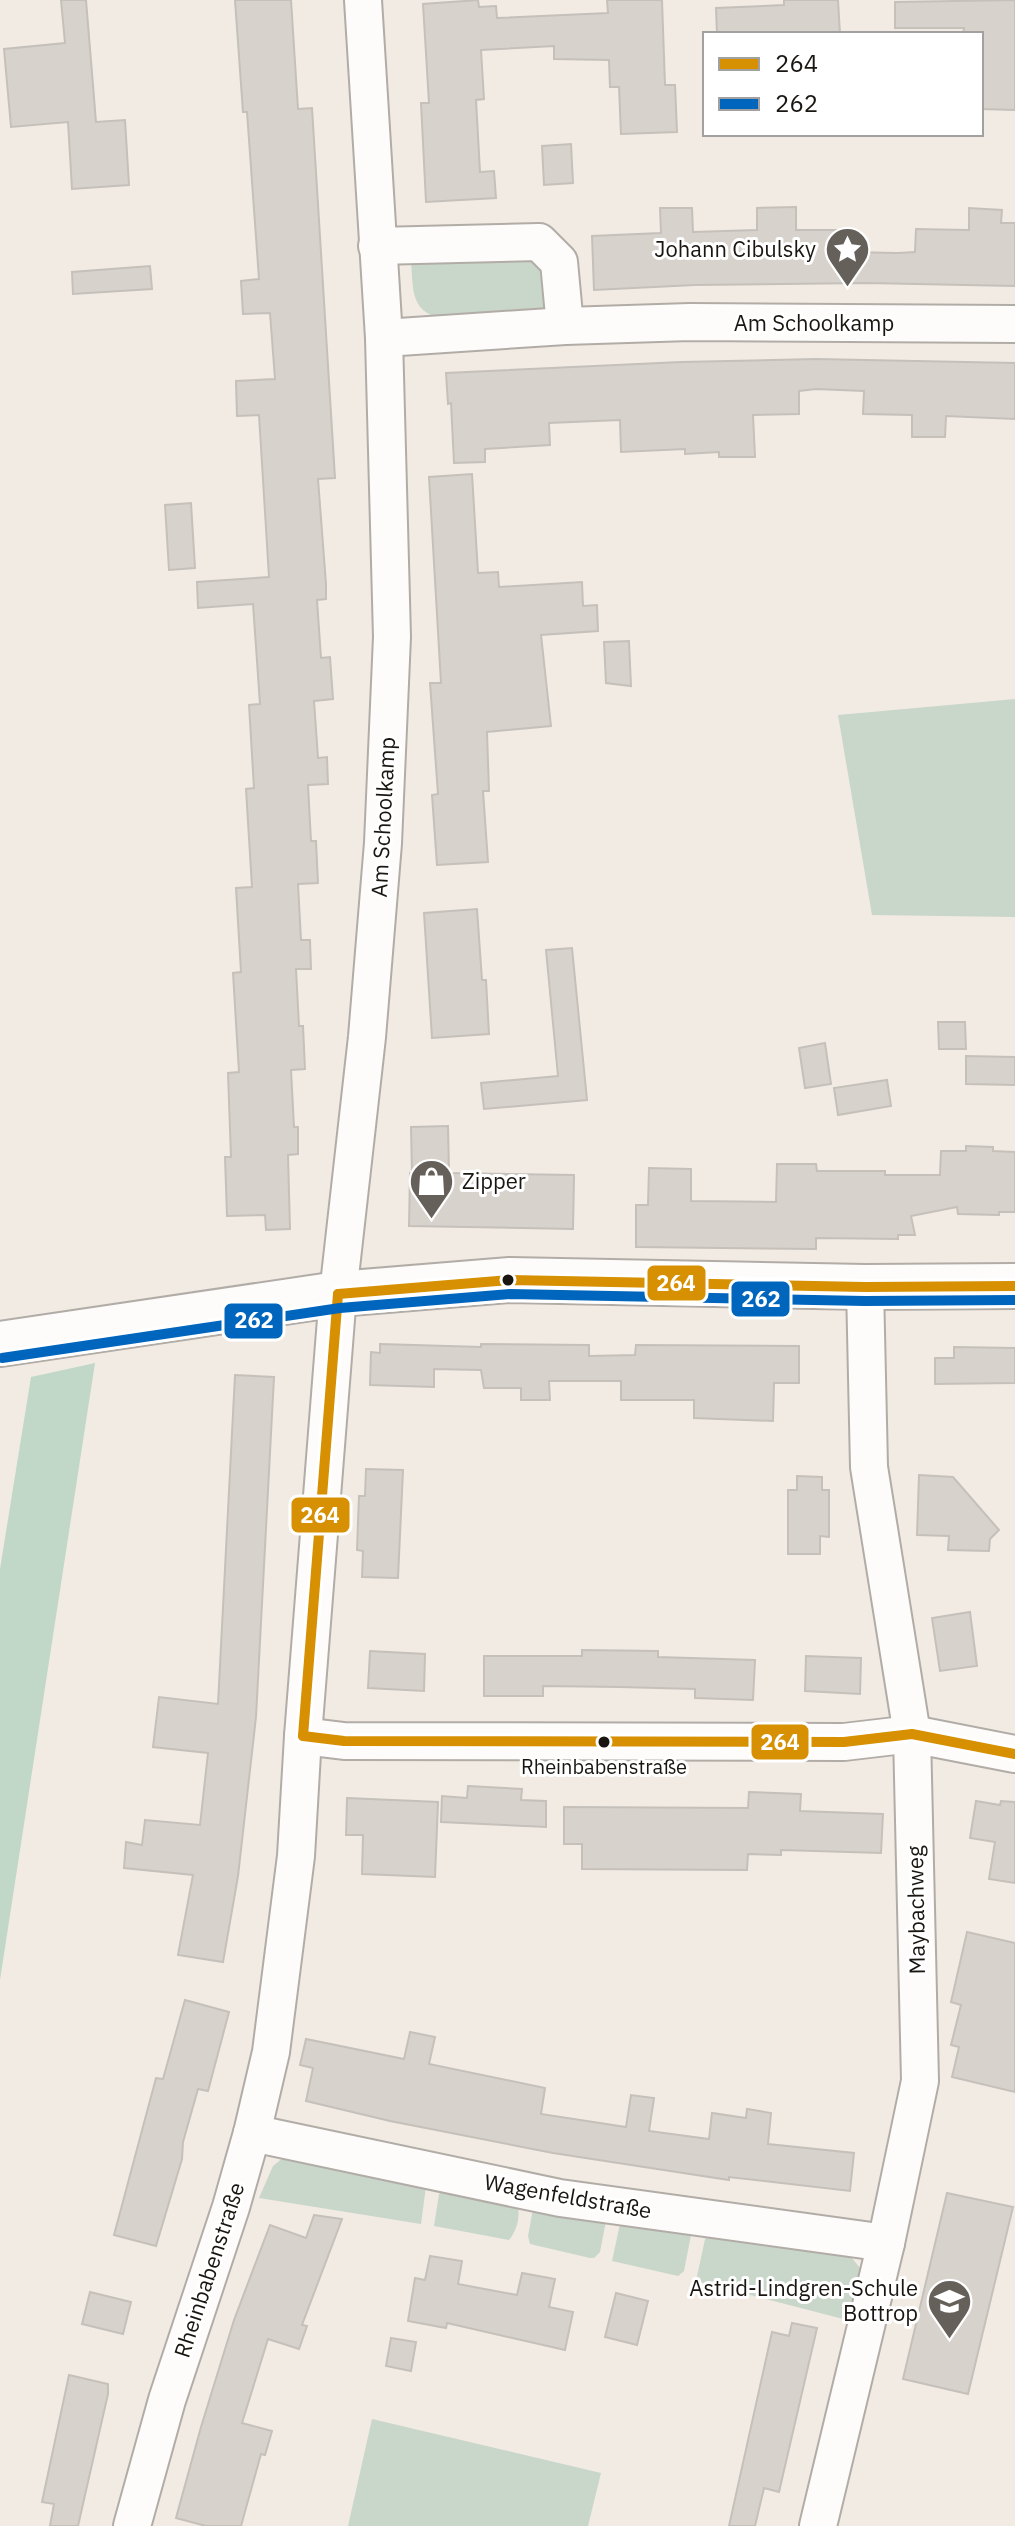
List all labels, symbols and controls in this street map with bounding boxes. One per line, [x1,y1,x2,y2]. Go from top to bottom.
legend [703,32,983,136]
text: 264 [775,47,818,79]
text: 262 [775,87,818,119]
place icon: Johann Cibulsky [823,225,871,288]
place label: Johann Cibulsky [654,234,816,263]
street label: Am Schoolkamp [734,308,894,337]
street label: Am Schoolkamp [364,736,401,898]
shop icon: Zipper [407,1157,455,1220]
place label: Zipper [462,1166,526,1195]
line badge: 264 [646,1264,707,1302]
text: 264 [656,1268,696,1297]
unlabelled marker [500,1272,516,1288]
line badge: 262 [730,1280,791,1318]
text: 262 [741,1284,781,1313]
line badge: 262 [223,1302,284,1340]
text: 262 [234,1305,274,1334]
line badge: 264 [290,1496,351,1534]
text: 264 [300,1500,340,1529]
line badge: 264 [750,1723,810,1761]
text: 264 [760,1727,800,1756]
marker: Rheinbabenstraße [596,1734,612,1750]
place label: Rheinbabenstraße [521,1753,687,1780]
street label: Maybachweg [900,1845,931,1975]
street label: Wagenfeldstraße [482,2167,654,2224]
street label: Rheinbabenstraße [167,2178,251,2361]
place label: Astrid-Lindgren-Schule Bottrop [689,2273,918,2327]
school or university icon: Astrid-Lindgren-Schule Bottrop [925,2277,973,2340]

